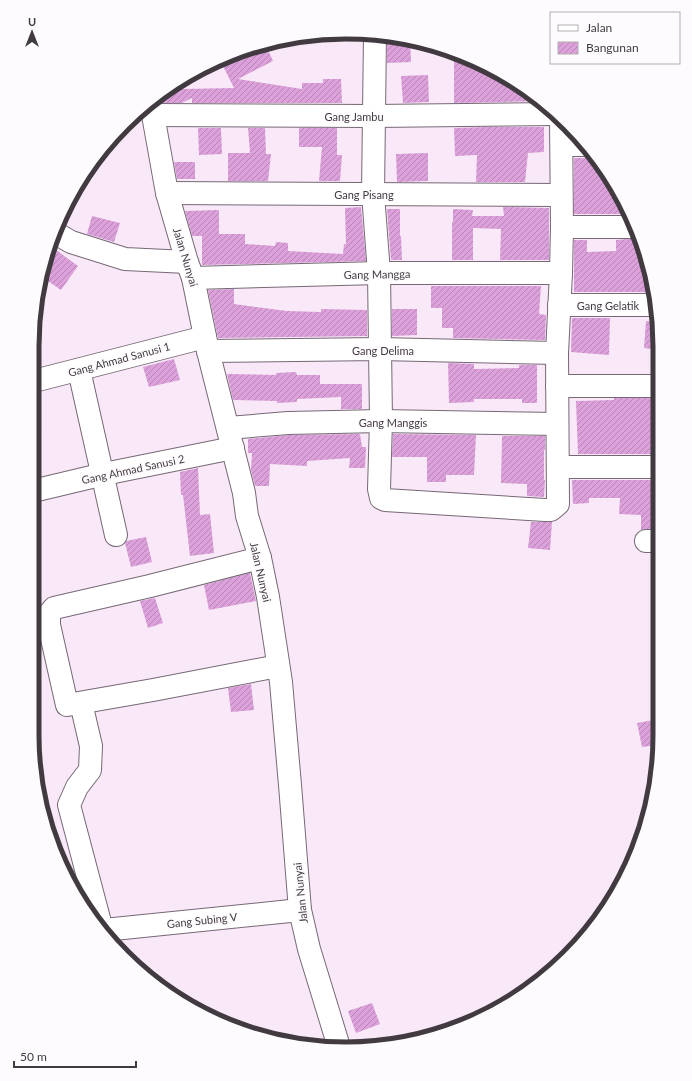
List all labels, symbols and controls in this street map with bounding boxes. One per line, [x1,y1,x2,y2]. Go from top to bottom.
north arrow [12,12,52,52]
legend [550,12,680,64]
text: U [28,15,36,28]
text: Jalan [586,20,612,35]
text: Bangunan [586,40,639,55]
street label: Gang Jambu [324,110,384,123]
street label: Gang Pisang [334,188,394,201]
street label: Jalan Nunyai [171,226,201,288]
street label: Gang Mangga [344,267,410,281]
street label: Gang Gelatik [577,299,640,312]
street label: Gang Ahmad Sanusi 1 [67,339,171,379]
street label: Gang Delima [352,344,414,357]
street label: Gang Manggis [359,416,428,429]
street label: Gang Ahmad Sanusi 2 [80,452,186,486]
street label: Jalan Nunyai [248,541,274,604]
street label: Jalan Nunyai [290,862,310,924]
street label: Gang Subing V [166,910,238,930]
scale bar [14,1043,136,1069]
text: 50 m [20,1049,47,1064]

